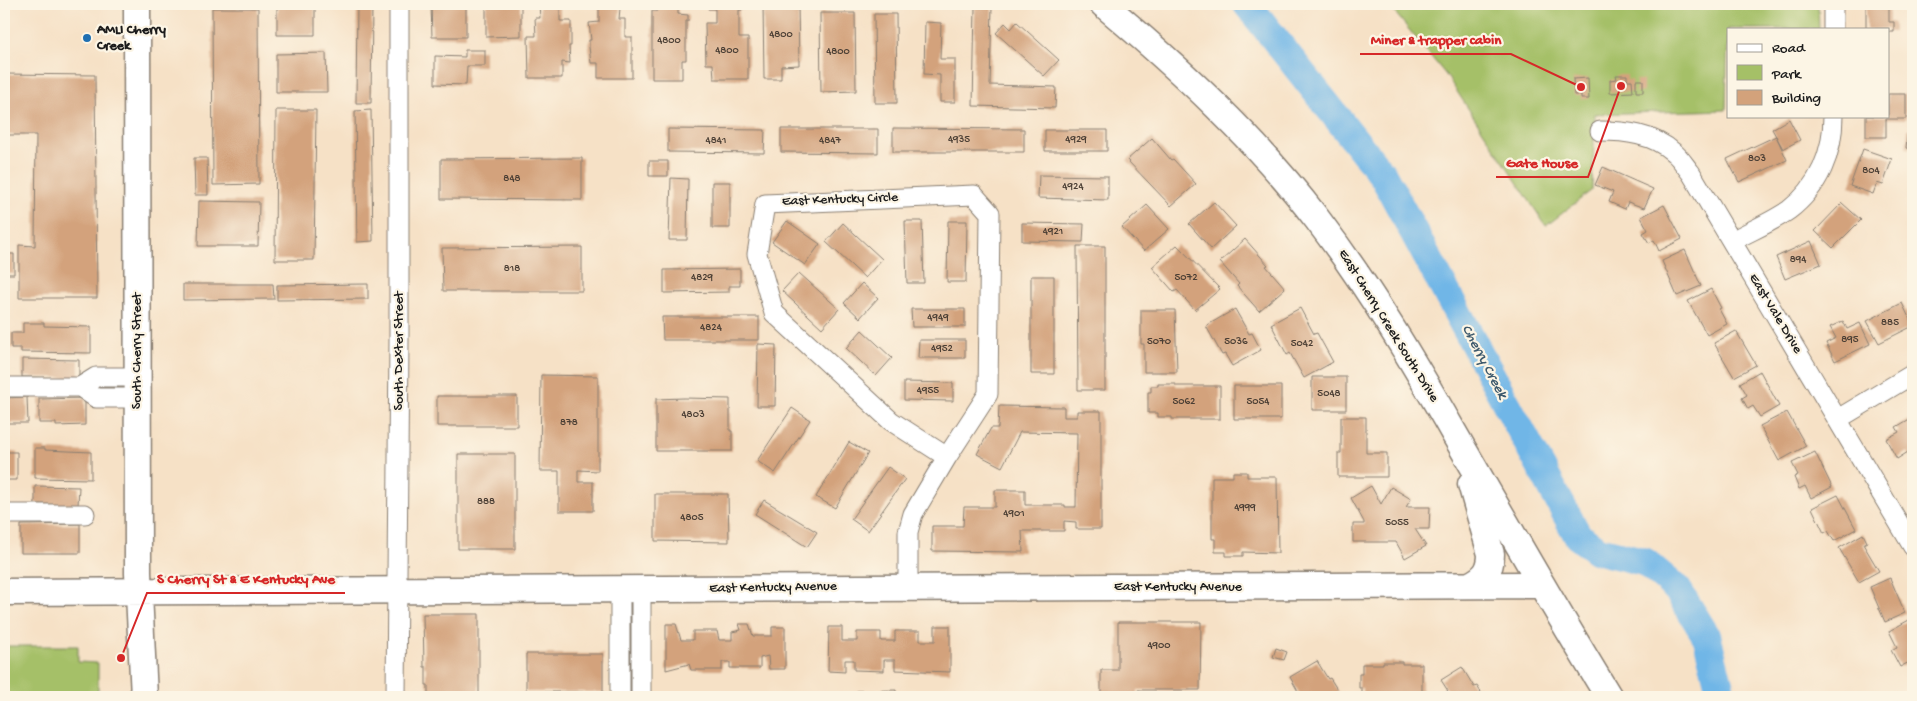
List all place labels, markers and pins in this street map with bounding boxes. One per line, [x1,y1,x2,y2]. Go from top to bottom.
place label: AMLI Cherry Creek [96,22,166,55]
callout: Miner & trapper cabin [1360,24,1511,54]
marker: AMLI Cherry Creek [81,32,93,44]
callout: Gate House [1496,147,1588,177]
callout: S Cherry St & E Kentucky Ave [147,563,345,593]

